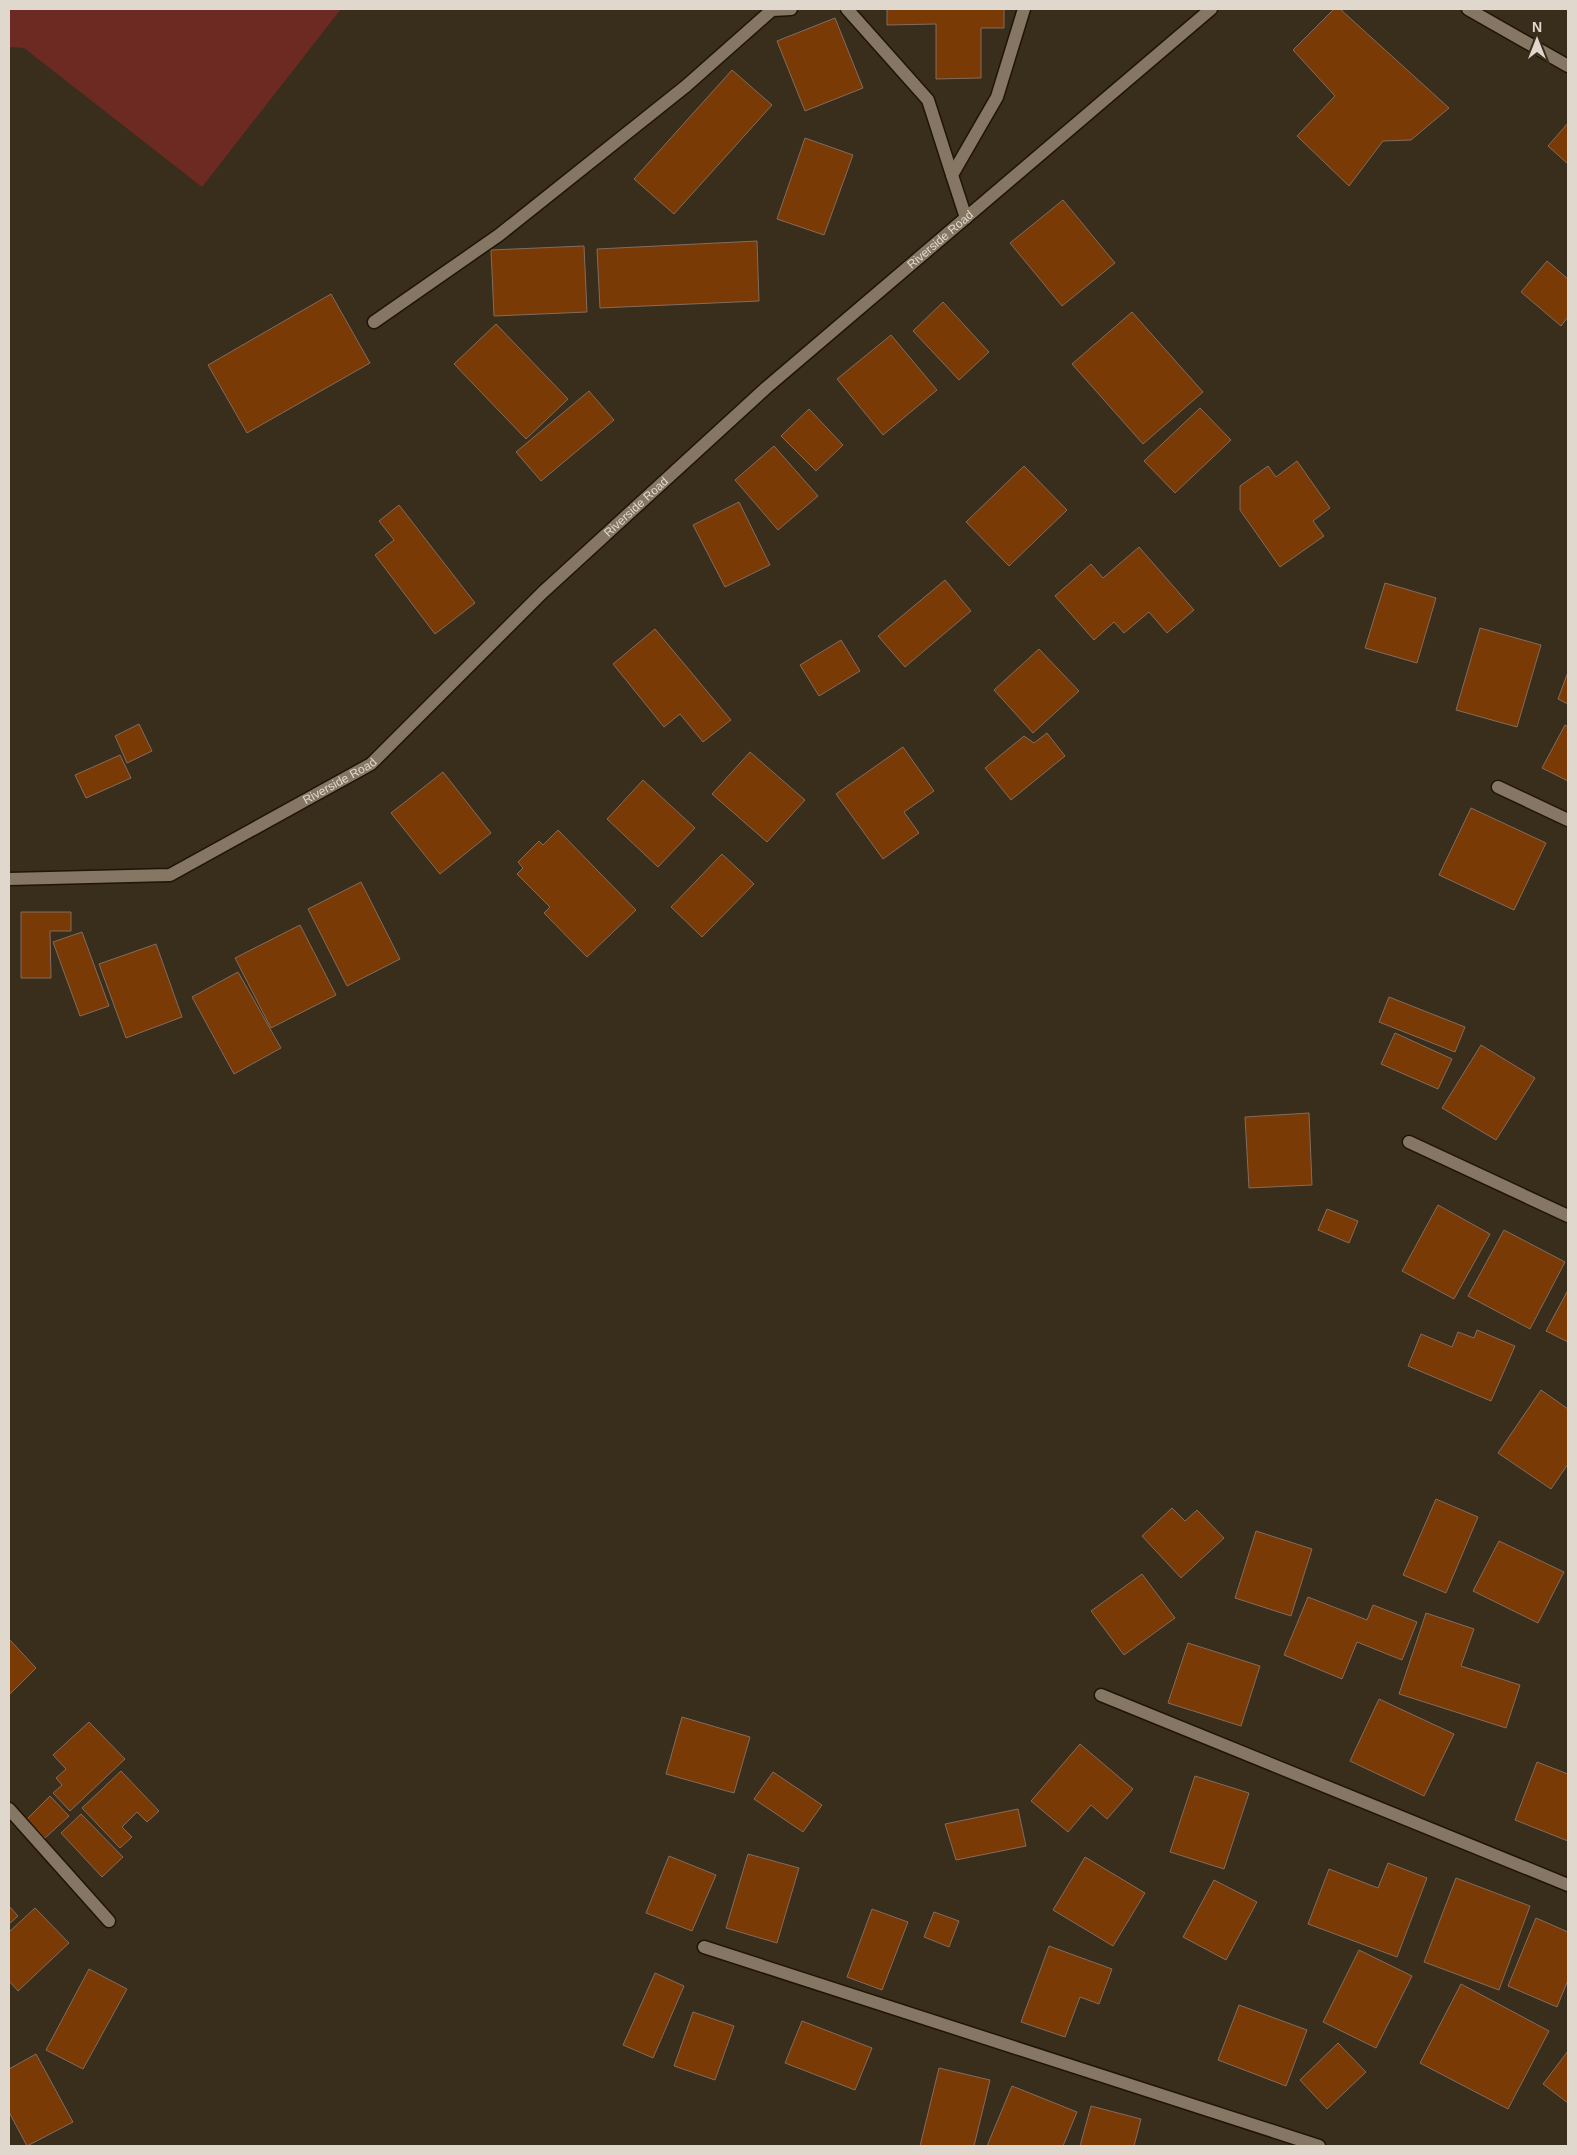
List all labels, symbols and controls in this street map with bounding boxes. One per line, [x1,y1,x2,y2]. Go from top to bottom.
north arrow [1512,15,1562,65]
text: N [1532,19,1542,35]
street label: Riverside Road [904,208,976,272]
street label: Riverside Road [601,474,671,540]
street label: Riverside Road [300,755,380,807]

